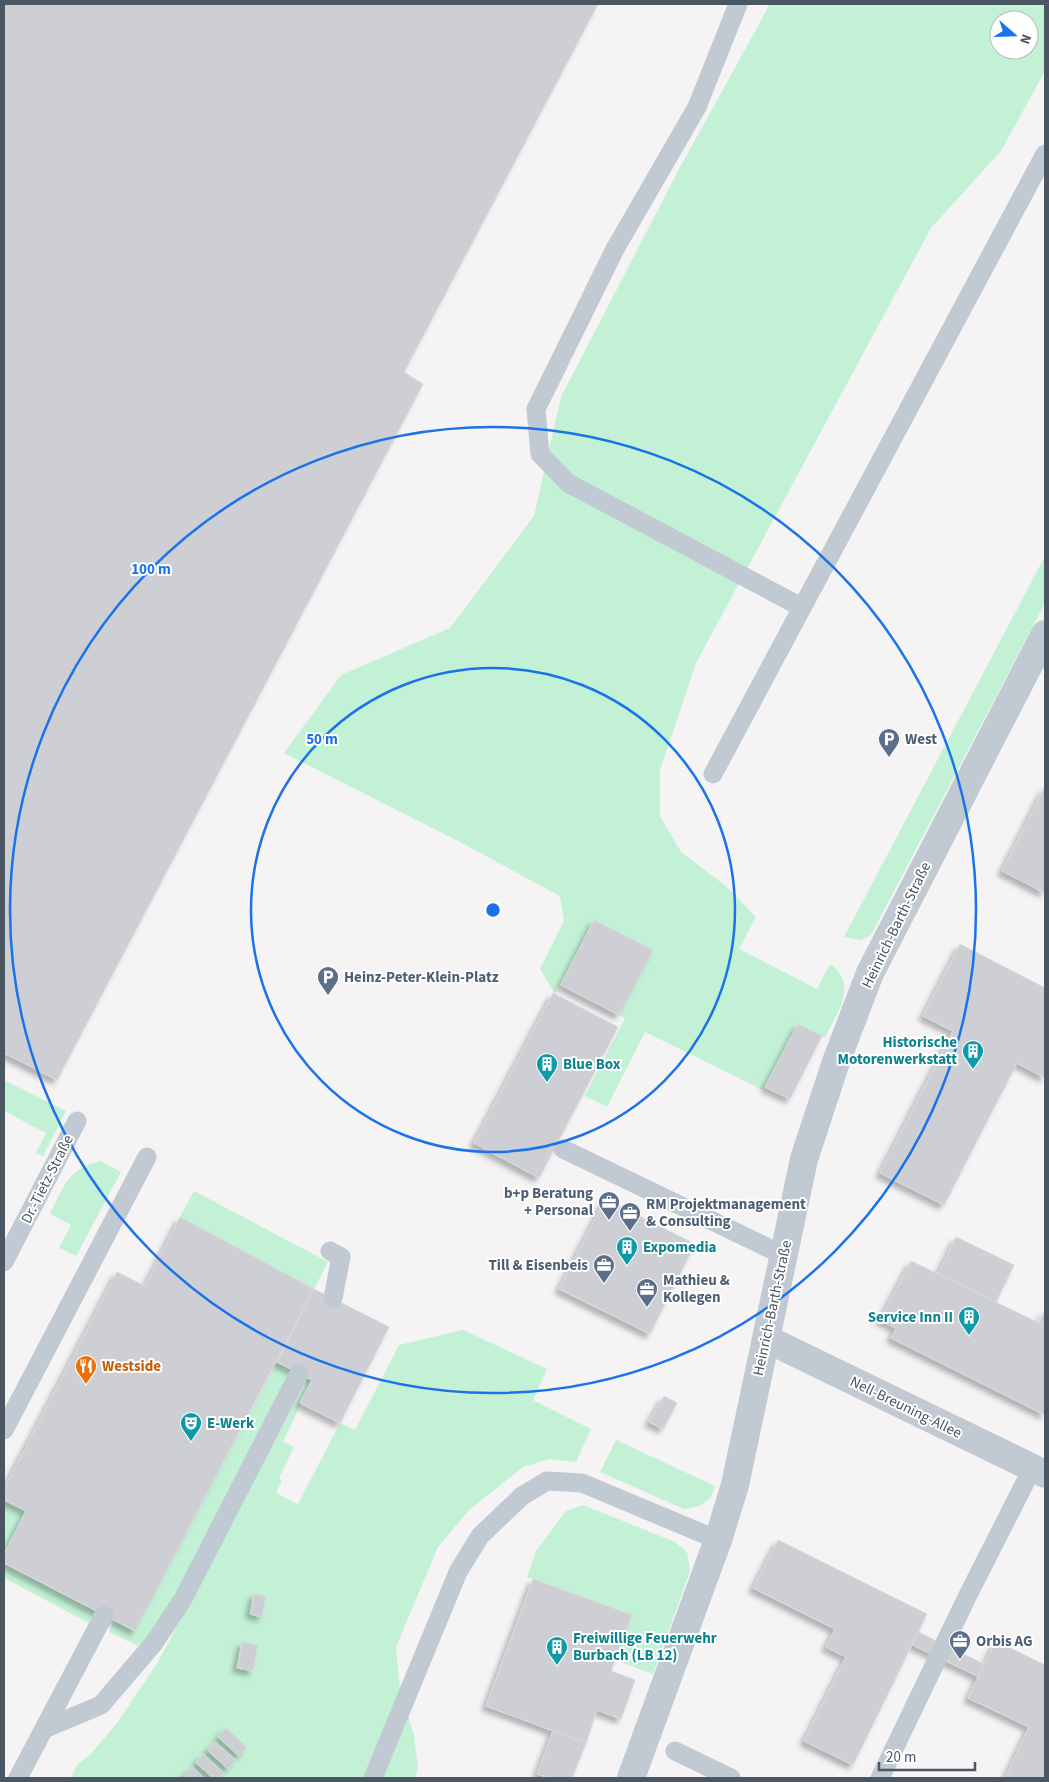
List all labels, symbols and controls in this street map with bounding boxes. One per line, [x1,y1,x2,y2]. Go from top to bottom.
north arrow [989,10,1039,60]
text: N [1014,31,1036,47]
text: 100 m [131,559,171,580]
parking icon: West [877,727,901,758]
text: 50 m [306,729,338,750]
place label: West [905,729,937,750]
street label: Heinrich-Barth-Straße [857,859,936,992]
centre of rings [484,901,502,919]
parking icon: Heinz-Peter-Klein-Platz [316,965,340,996]
place label: Heinz-Peter-Klein-Platz [344,967,499,988]
place label: Historische Motorenwerkstatt [838,1032,957,1070]
building icon: Historische Motorenwerkstatt [961,1039,985,1070]
building icon: Blue Box [535,1052,559,1083]
place label: Blue Box [563,1054,621,1075]
street label: Dr.-Tietz-Straße [16,1131,79,1227]
place label: b+p Beratung + Personal [504,1183,594,1221]
office icon: b+p Beratung + Personal [597,1190,621,1221]
place label: RM Projektmanagement & Consulting [646,1194,806,1232]
office icon: RM Projektmanagement & Consulting [618,1201,642,1232]
building icon: Expomedia [615,1235,639,1266]
place label: Expomedia [643,1237,717,1258]
street label: Heinrich-Barth-Straße [748,1238,797,1378]
office icon: Till & Eisenbeis [592,1253,616,1284]
place label: Till & Eisenbeis [488,1255,588,1276]
place label: Mathieu & Kollegen [663,1270,730,1308]
office icon: Mathieu & Kollegen [635,1277,659,1308]
building icon: Service Inn II [957,1305,981,1336]
place label: Service Inn II [868,1307,953,1328]
restaurant icon: Westside [74,1354,98,1385]
place label: Westside [102,1356,161,1377]
street label: Nell-Breuning-Allee [846,1371,965,1444]
theatre icon: E-Werk [179,1411,203,1442]
place label: E-Werk [207,1413,255,1434]
place label: Freiwillige Feuerwehr Burbach (LB 12) [573,1628,717,1666]
office icon: Orbis AG [948,1629,972,1660]
place label: Orbis AG [976,1631,1033,1652]
building icon: Freiwillige Feuerwehr Burbach (LB 12) [545,1635,569,1666]
scale bar [879,1740,975,1772]
text: 20 m [886,1747,916,1768]

